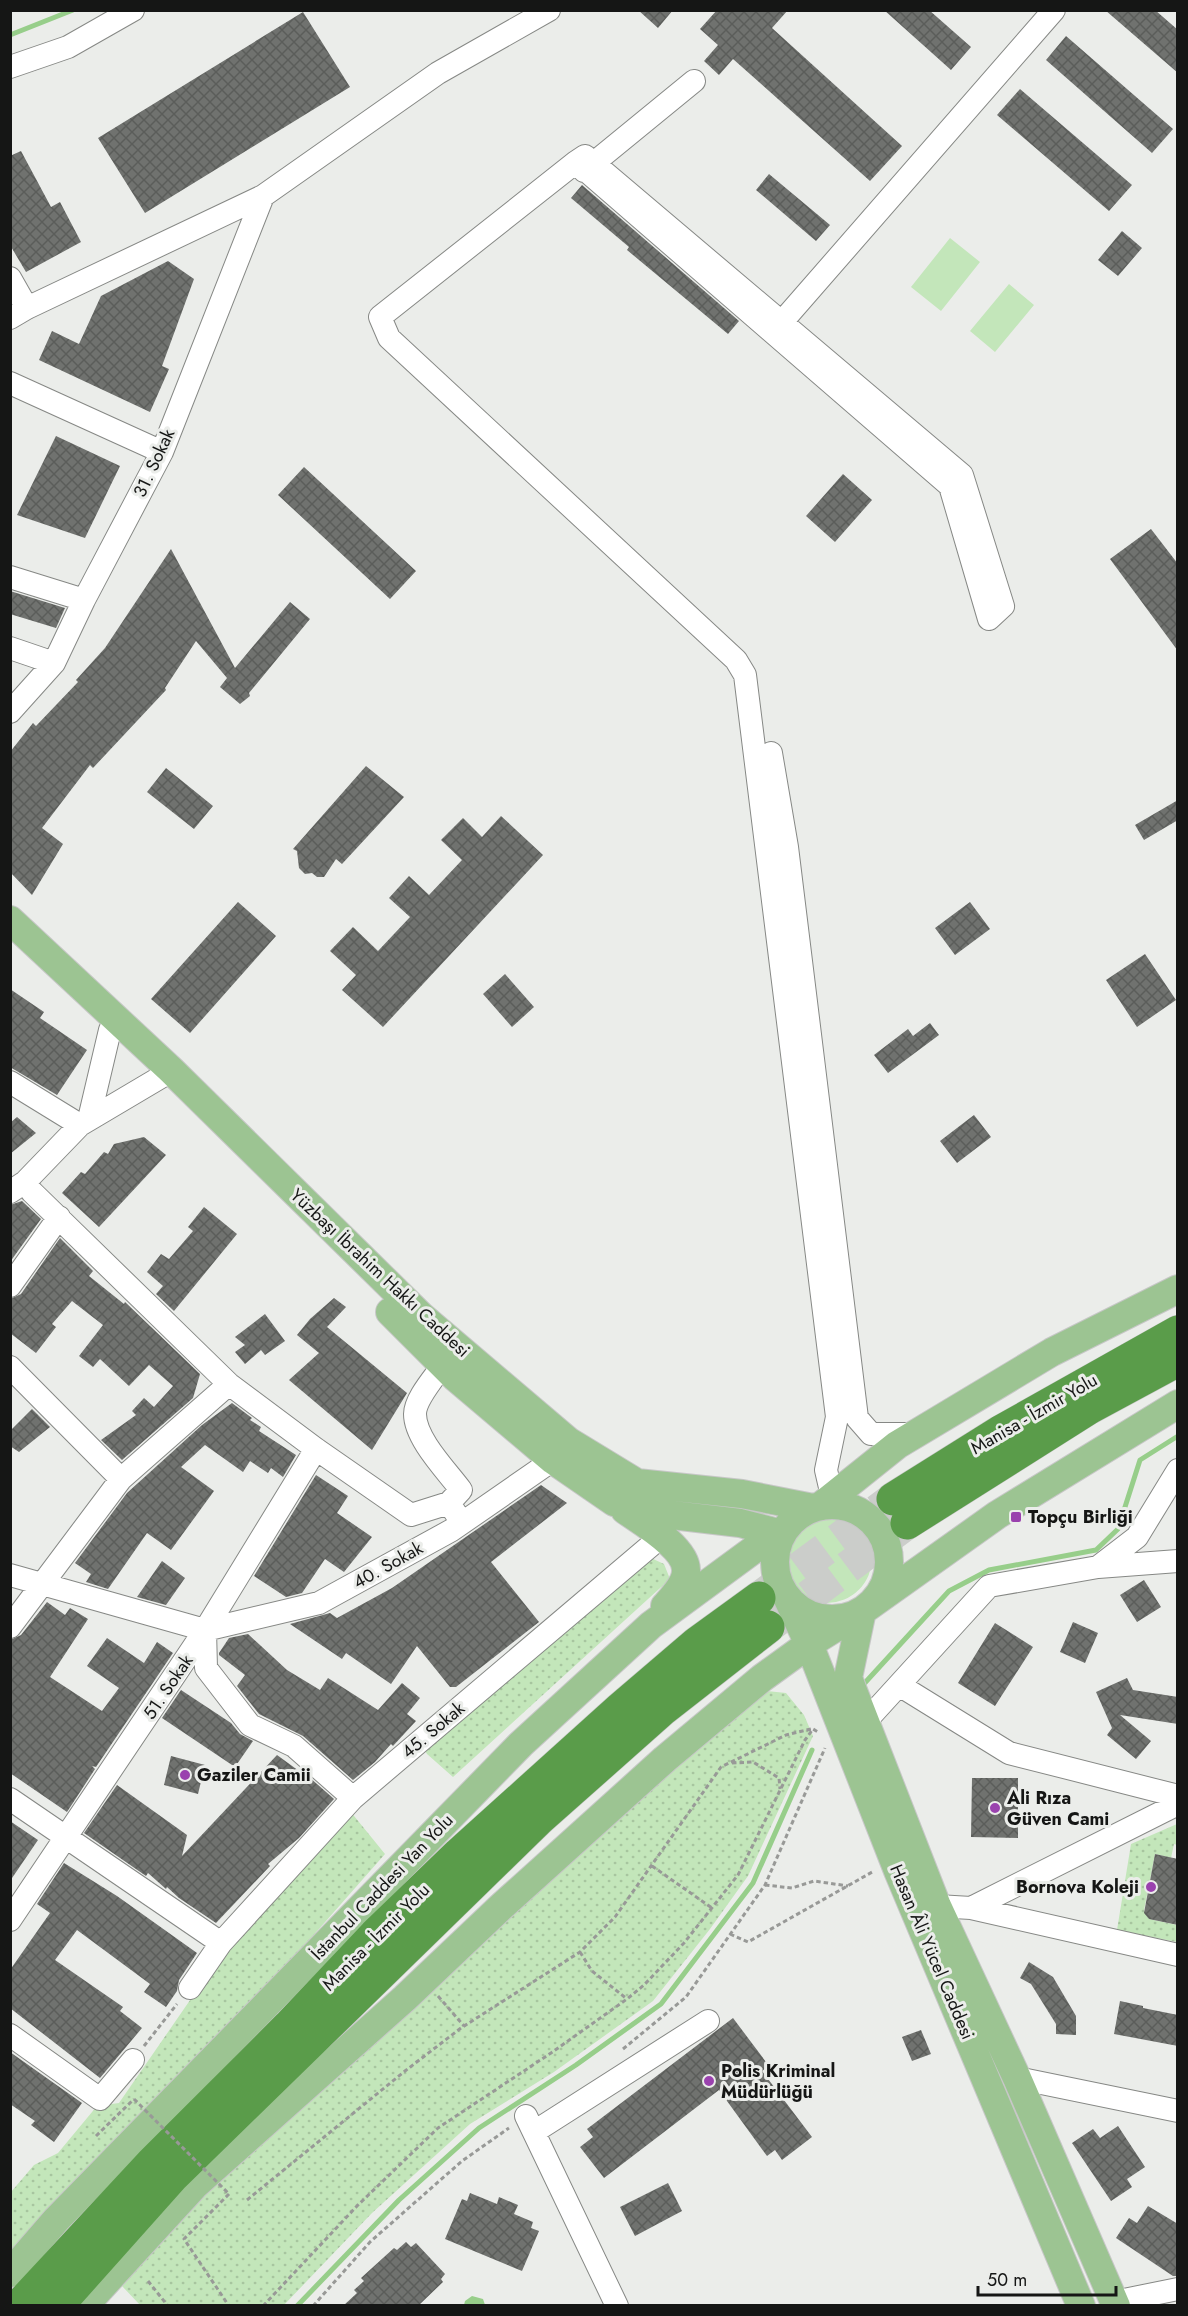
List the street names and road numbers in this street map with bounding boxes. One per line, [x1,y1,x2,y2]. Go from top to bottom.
street label: 31. Sokak [127,424,181,502]
street label: Yüzbaşı İbrahim Hakkı Caddesi [284,1183,476,1363]
street label: Manisa - İzmir Yolu [966,1367,1102,1461]
street label: 40. Sokak [348,1535,428,1595]
street label: 51. Sokak [137,1649,199,1725]
street label: 45. Sokak [396,1696,470,1764]
street label: İstanbul Caddesi Yan Yolu [305,1808,459,1966]
street label: Hasan Âli Yücel Caddesi [883,1860,981,2044]
street label: Manisa - İzmir Yolu [316,1877,436,1997]

